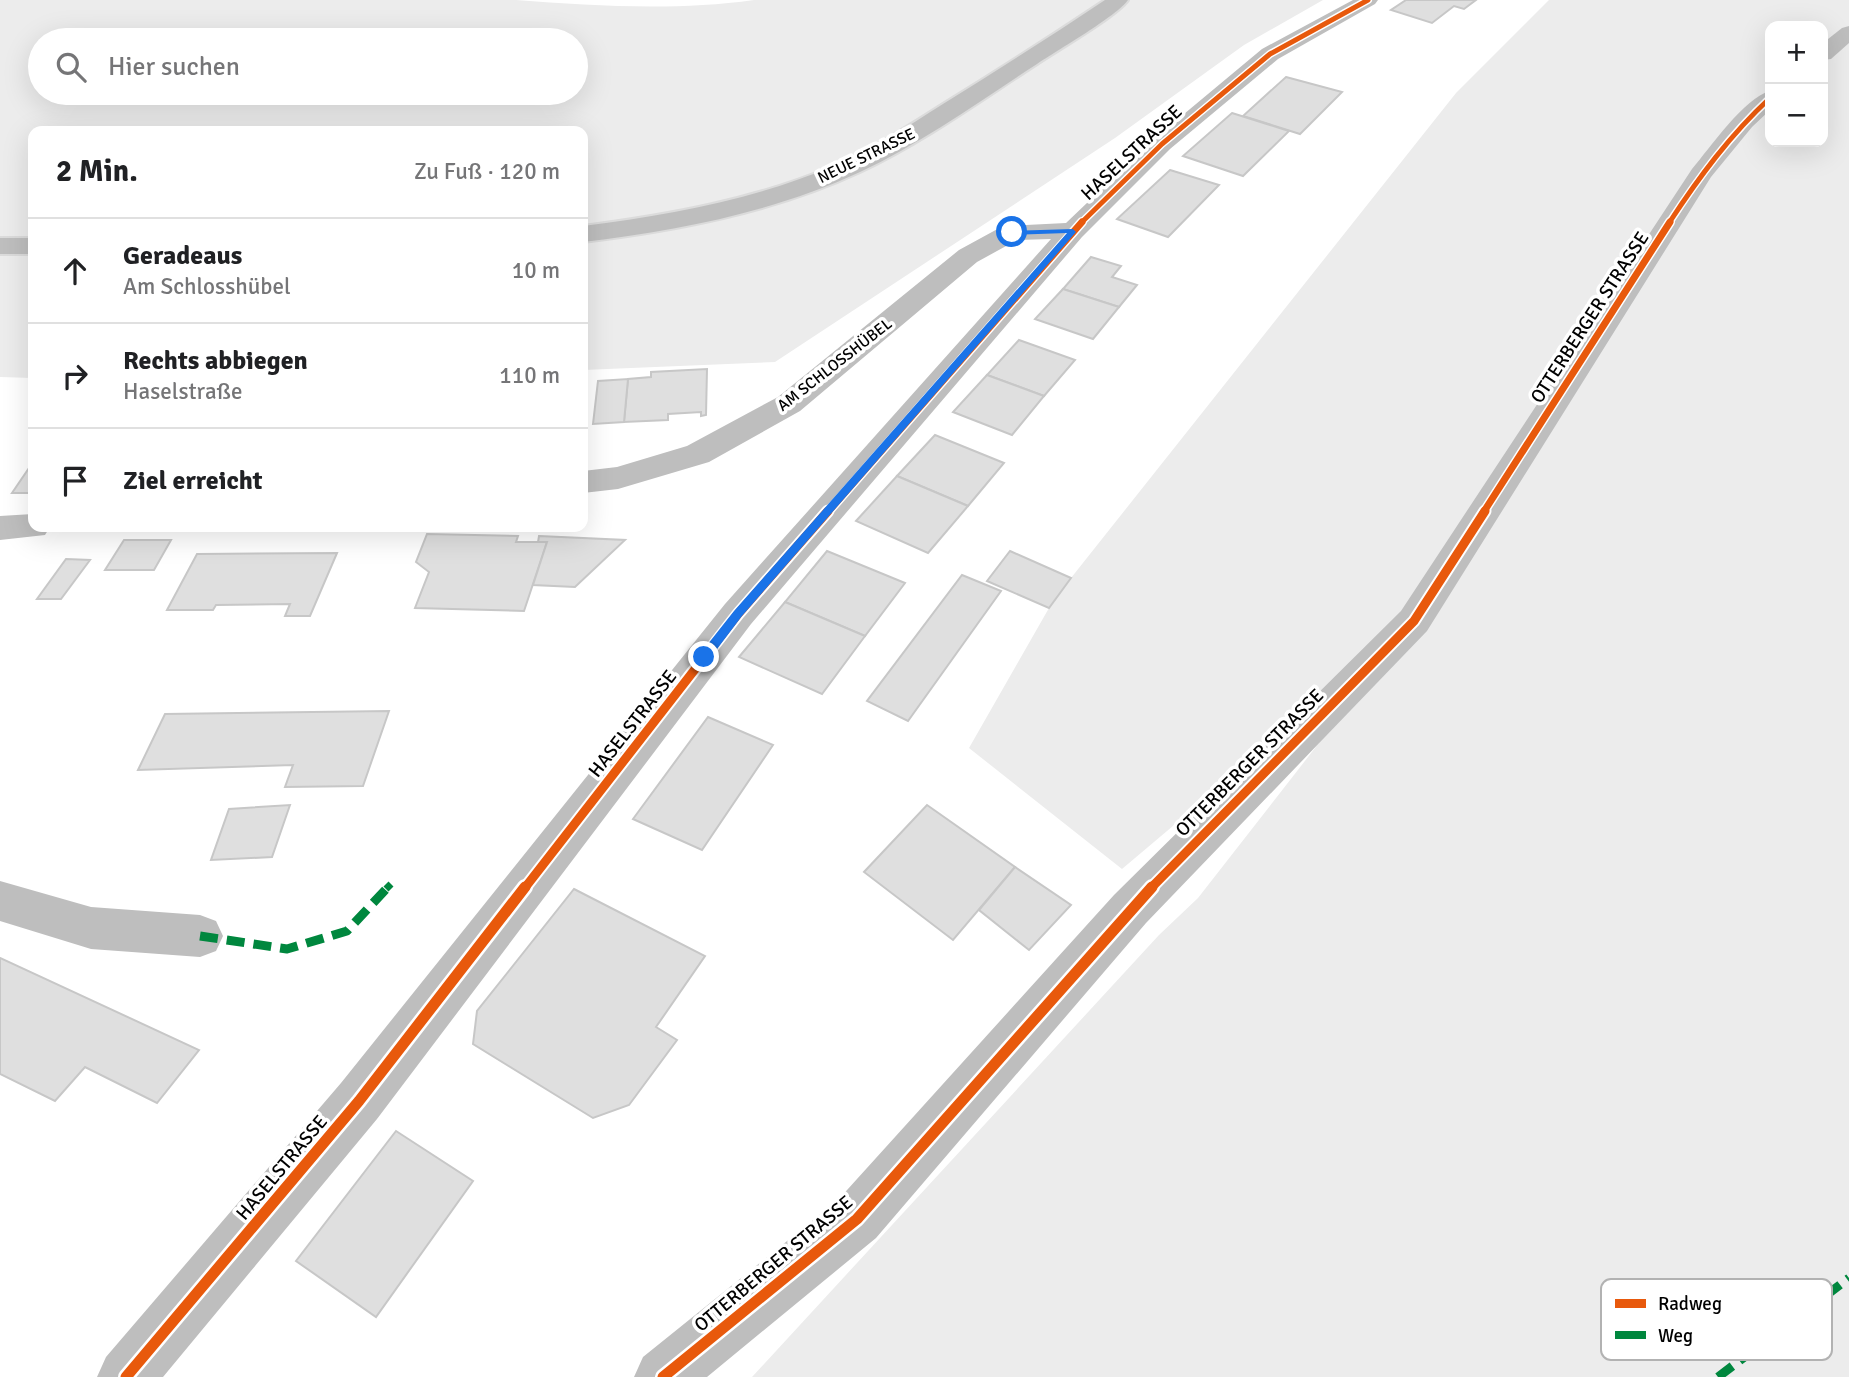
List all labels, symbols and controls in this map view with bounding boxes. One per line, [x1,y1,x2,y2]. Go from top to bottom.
map controls [1765,21,1828,147]
button: + [1765,21,1828,84]
search box [28,28,588,105]
icon: search [52,48,90,86]
text: Hier suchen [108,51,240,83]
button: − [1765,84,1828,147]
street label: HASELSTRASSE [1076,100,1187,206]
street label: NEUE STRASSE [815,124,918,188]
text: 2 Min. [56,153,138,190]
text: Zu Fuß · 120 m [414,157,560,186]
route start [996,216,1027,247]
street label: OTTERBERGER STRASSE [1525,227,1654,408]
text: Geradeaus [123,240,242,272]
icon: ahead [56,252,94,290]
text: 10 m [512,256,560,285]
text: Am Schlosshübel [123,272,291,301]
street label: AM SCHLOSSHÜBEL [773,314,896,416]
text: Rechts abbiegen [123,345,308,377]
icon: right [56,357,94,395]
text: 110 m [499,361,560,390]
text: Haselstraße [123,377,243,406]
icon: arrive [56,462,94,500]
text: Ziel erreicht [123,465,263,497]
route end [688,641,719,672]
street label: HASELSTRASSE [583,665,682,782]
street label: OTTERBERGER STRASSE [1171,684,1329,842]
street label: HASELSTRASSE [231,1110,333,1225]
street label: OTTERBERGER STRASSE [689,1190,858,1337]
legend [1601,1279,1832,1360]
text: Radweg [1658,1292,1722,1316]
text: Weg [1658,1324,1693,1348]

